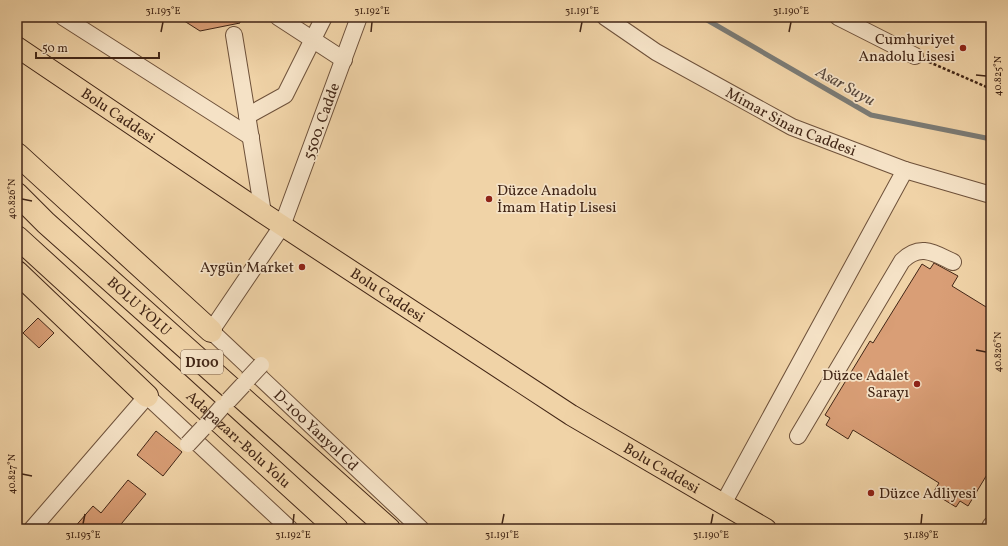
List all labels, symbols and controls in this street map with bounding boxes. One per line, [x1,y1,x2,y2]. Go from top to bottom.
text: 31.193°E [145,4,181,18]
text: 31.192°E [354,4,390,18]
text: 31.191°E [565,4,599,18]
text: 31.190°E [773,4,809,18]
place label: Cumhuriyet Anadolu Lisesi [858,30,955,68]
scale bar [36,34,159,60]
text: 50 m [42,41,68,57]
marker: Cumhuriyet Anadolu Lisesi [958,43,968,53]
text: 40.825°N [991,55,1005,96]
water label: Asar Suyu [811,61,879,112]
street label: 5500. Cadde [299,80,346,163]
street label: Mimar Sinan Caddesi [721,83,859,162]
street label: Bolu Caddesi [76,84,159,149]
text: 40.826°N [5,178,19,219]
place label: Düzce Anadolu İmam Hatip Lisesi [497,181,617,219]
marker: Düzce Anadolu İmam Hatip Lisesi [484,194,494,204]
place label: Aygün Market [200,258,294,279]
marker: Aygün Market [297,262,307,272]
street label: Bolu Caddesi [345,264,428,328]
street label: BOLU YOLU [101,273,175,342]
text: 40.826°N [991,331,1005,372]
road number: D100 [181,350,223,374]
place label: Düzce Adalet Sarayı [822,366,909,404]
marker: Düzce Adalet Sarayı [912,379,922,389]
street label: D-100 Yanyol Cd [268,386,362,477]
street label: Adapazarı-Bolu Yolu [180,387,295,494]
street label: Bolu Caddesi [619,439,703,500]
text: 40.827°N [5,453,19,494]
place label: Düzce Adliyesi [879,484,976,505]
marker: Düzce Adliyesi [866,488,876,498]
text: 31.193°E [65,528,101,542]
text: 31.192°E [275,528,311,542]
text: 31.191°E [485,528,519,542]
text: 31.190°E [693,528,729,542]
text: 31.189°E [903,528,939,542]

